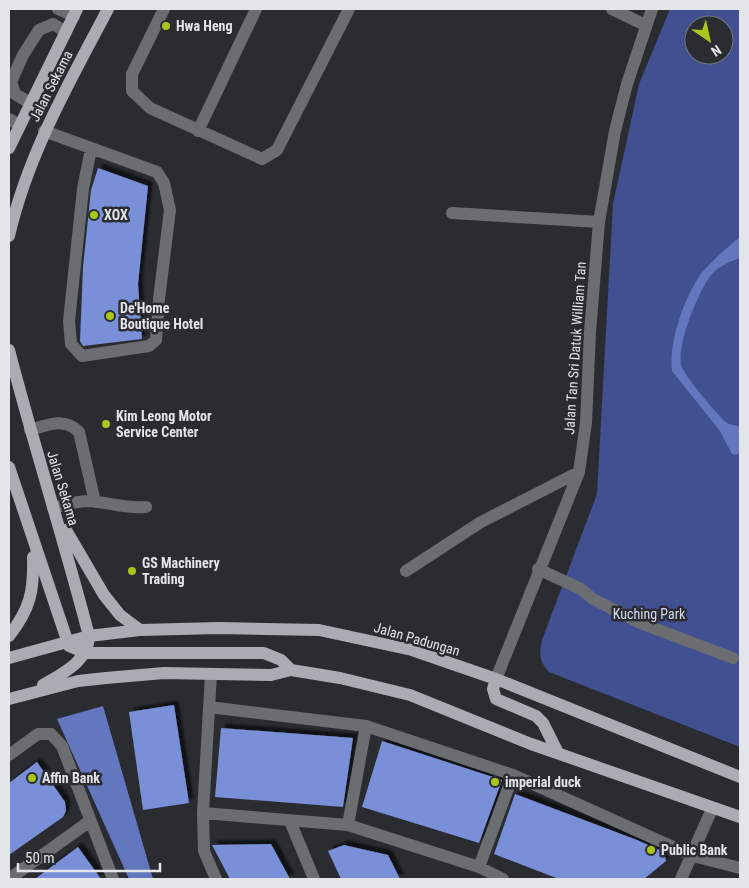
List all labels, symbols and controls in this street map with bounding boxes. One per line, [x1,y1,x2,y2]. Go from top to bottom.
north arrow [684,15,734,65]
place label: Hwa Heng [176,18,233,34]
marker: Hwa Heng [160,20,172,32]
text: N [708,42,724,60]
street label: Jalan Sekama [26,48,76,124]
place label: XOX [104,207,128,223]
marker: XOX [88,209,100,221]
street label: Jalan Tan Sri Datuk William Tan [561,261,589,435]
place label: De'Home Boutique Hotel [120,300,203,332]
marker: De'Home Boutique Hotel [104,310,116,322]
place label: Kim Leong Motor Service Center [116,408,212,440]
marker: Kim Leong Motor Service Center [100,418,112,430]
street label: Jalan Sekama [44,449,82,527]
place label: GS Machinery Trading [142,555,220,587]
marker: GS Machinery Trading [126,565,138,577]
park label: Kuching Park [613,606,686,622]
street label: Jalan Padungan [372,619,462,659]
place label: Affin Bank [42,770,100,786]
marker: Affin Bank [26,772,38,784]
place label: imperial duck [505,774,581,790]
marker: imperial duck [489,776,501,788]
scale bar [18,840,160,872]
place label: Public Bank [661,842,728,858]
marker: Public Bank [645,844,657,856]
text: 50 m [25,849,55,867]

